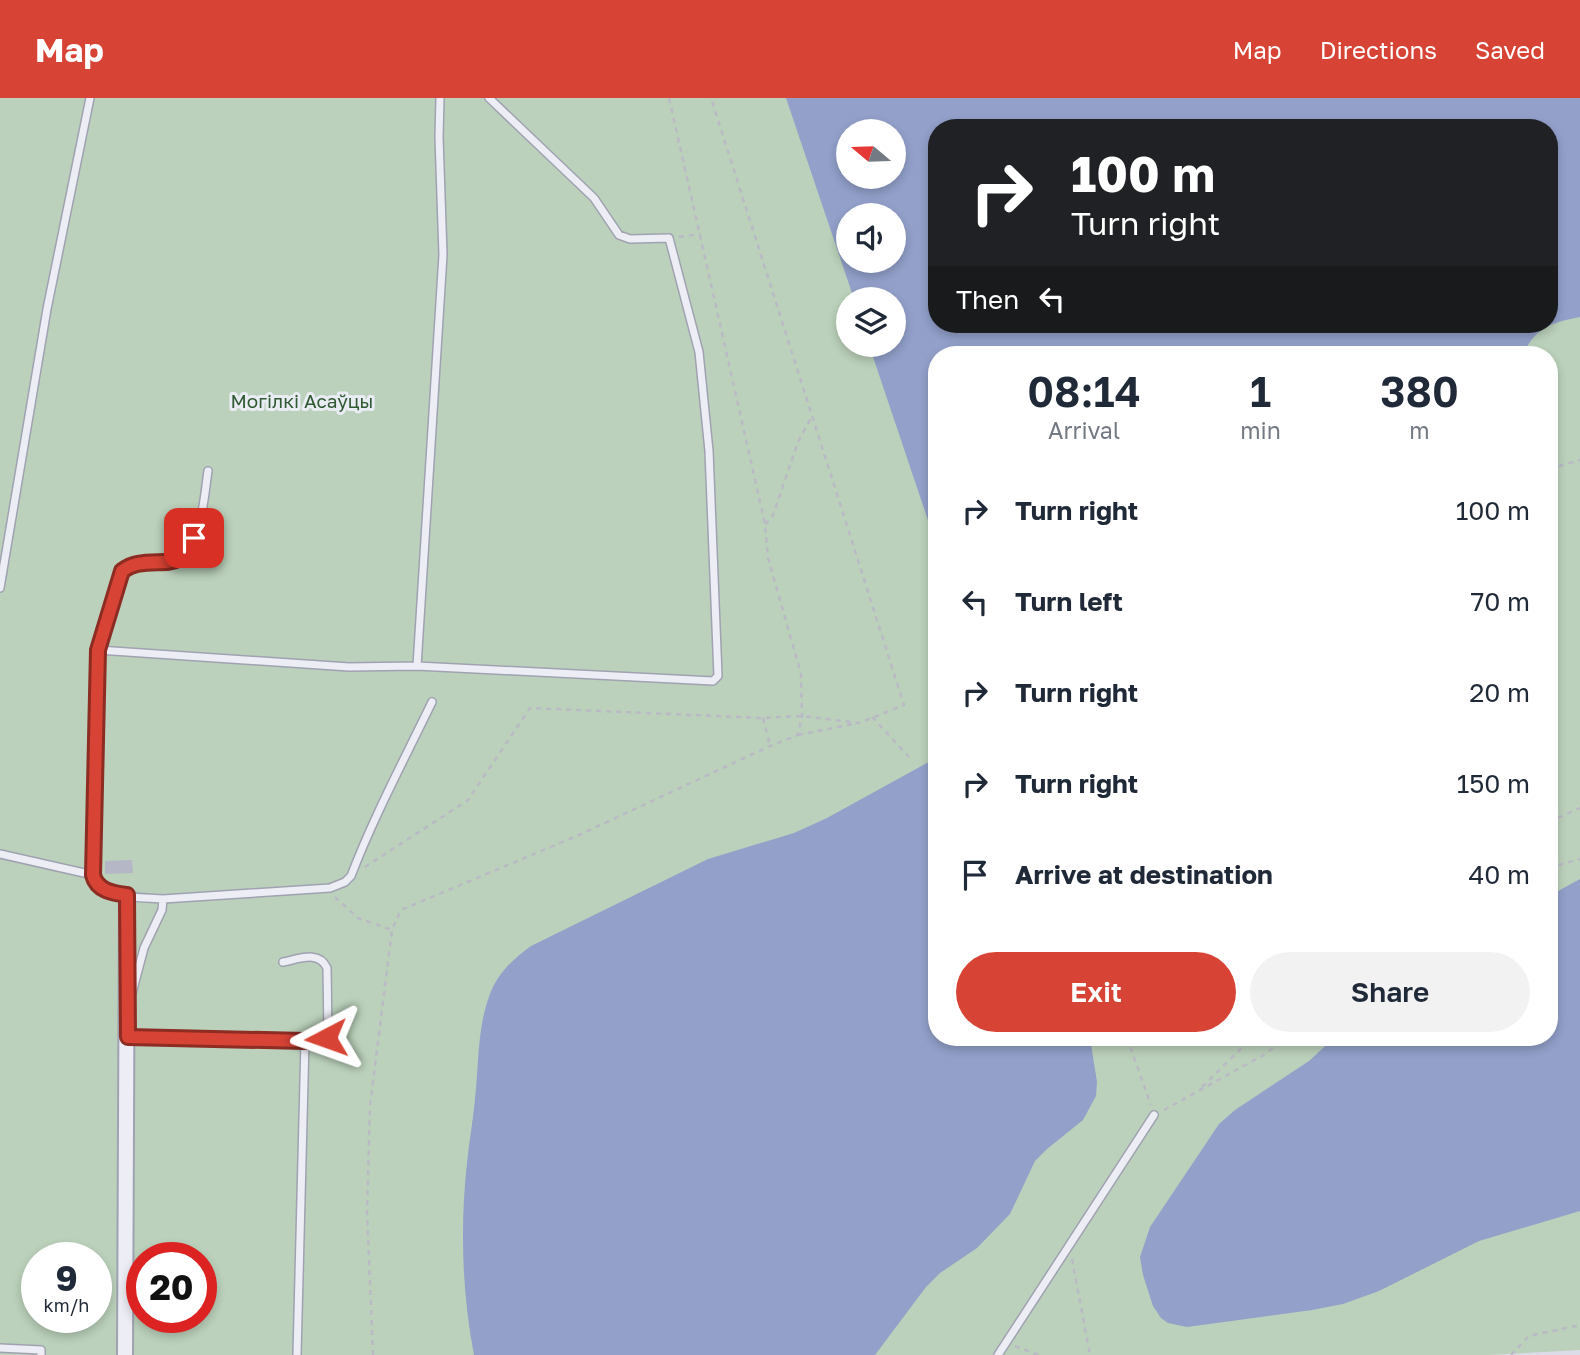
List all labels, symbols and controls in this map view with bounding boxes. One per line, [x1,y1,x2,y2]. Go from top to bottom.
text: Map [35,30,104,69]
text: Map [1233,35,1282,64]
text: Directions [1320,35,1437,64]
text: Saved [1475,35,1545,64]
north arrow [836,119,906,189]
map controls [836,119,906,357]
text: 100 m [1071,144,1215,203]
icon: right [956,147,1047,238]
button: sound [836,203,906,273]
text: Turn right [1071,204,1220,242]
icon: left [1033,280,1071,318]
text: Then [956,284,1019,315]
button: layers [836,287,906,357]
text: 08:14 [1027,366,1141,416]
text: 1 [1250,366,1271,416]
text: 380 [1380,366,1459,416]
park label: Могілкі Асаўцы [231,389,374,412]
text: Arrival [1048,416,1120,444]
text: min [1240,416,1281,444]
text: m [1409,416,1430,444]
icon: right [956,492,994,530]
text: Turn right [1015,495,1138,526]
text: 100 m [1456,495,1530,526]
pin [164,508,224,568]
icon: arrive [175,519,213,557]
icon: left [956,583,994,621]
text: Turn left [1015,586,1123,617]
text: 70 m [1471,586,1530,617]
icon: right [956,674,994,712]
text: Turn right [1015,677,1138,708]
text: 20 m [1469,677,1530,708]
icon: right [956,765,994,803]
text: Turn right [1015,768,1138,799]
text: 150 m [1457,768,1530,799]
icon: arrive [956,856,994,894]
text: Arrive at destination [1015,859,1273,890]
text: 40 m [1469,859,1530,890]
button: Exit [956,952,1236,1032]
button: Share [1250,952,1530,1032]
position arrow [289,1001,363,1075]
speed limit sign: 20 [126,1242,217,1333]
text: 9 [55,1257,78,1299]
text: km/h [44,1294,89,1316]

